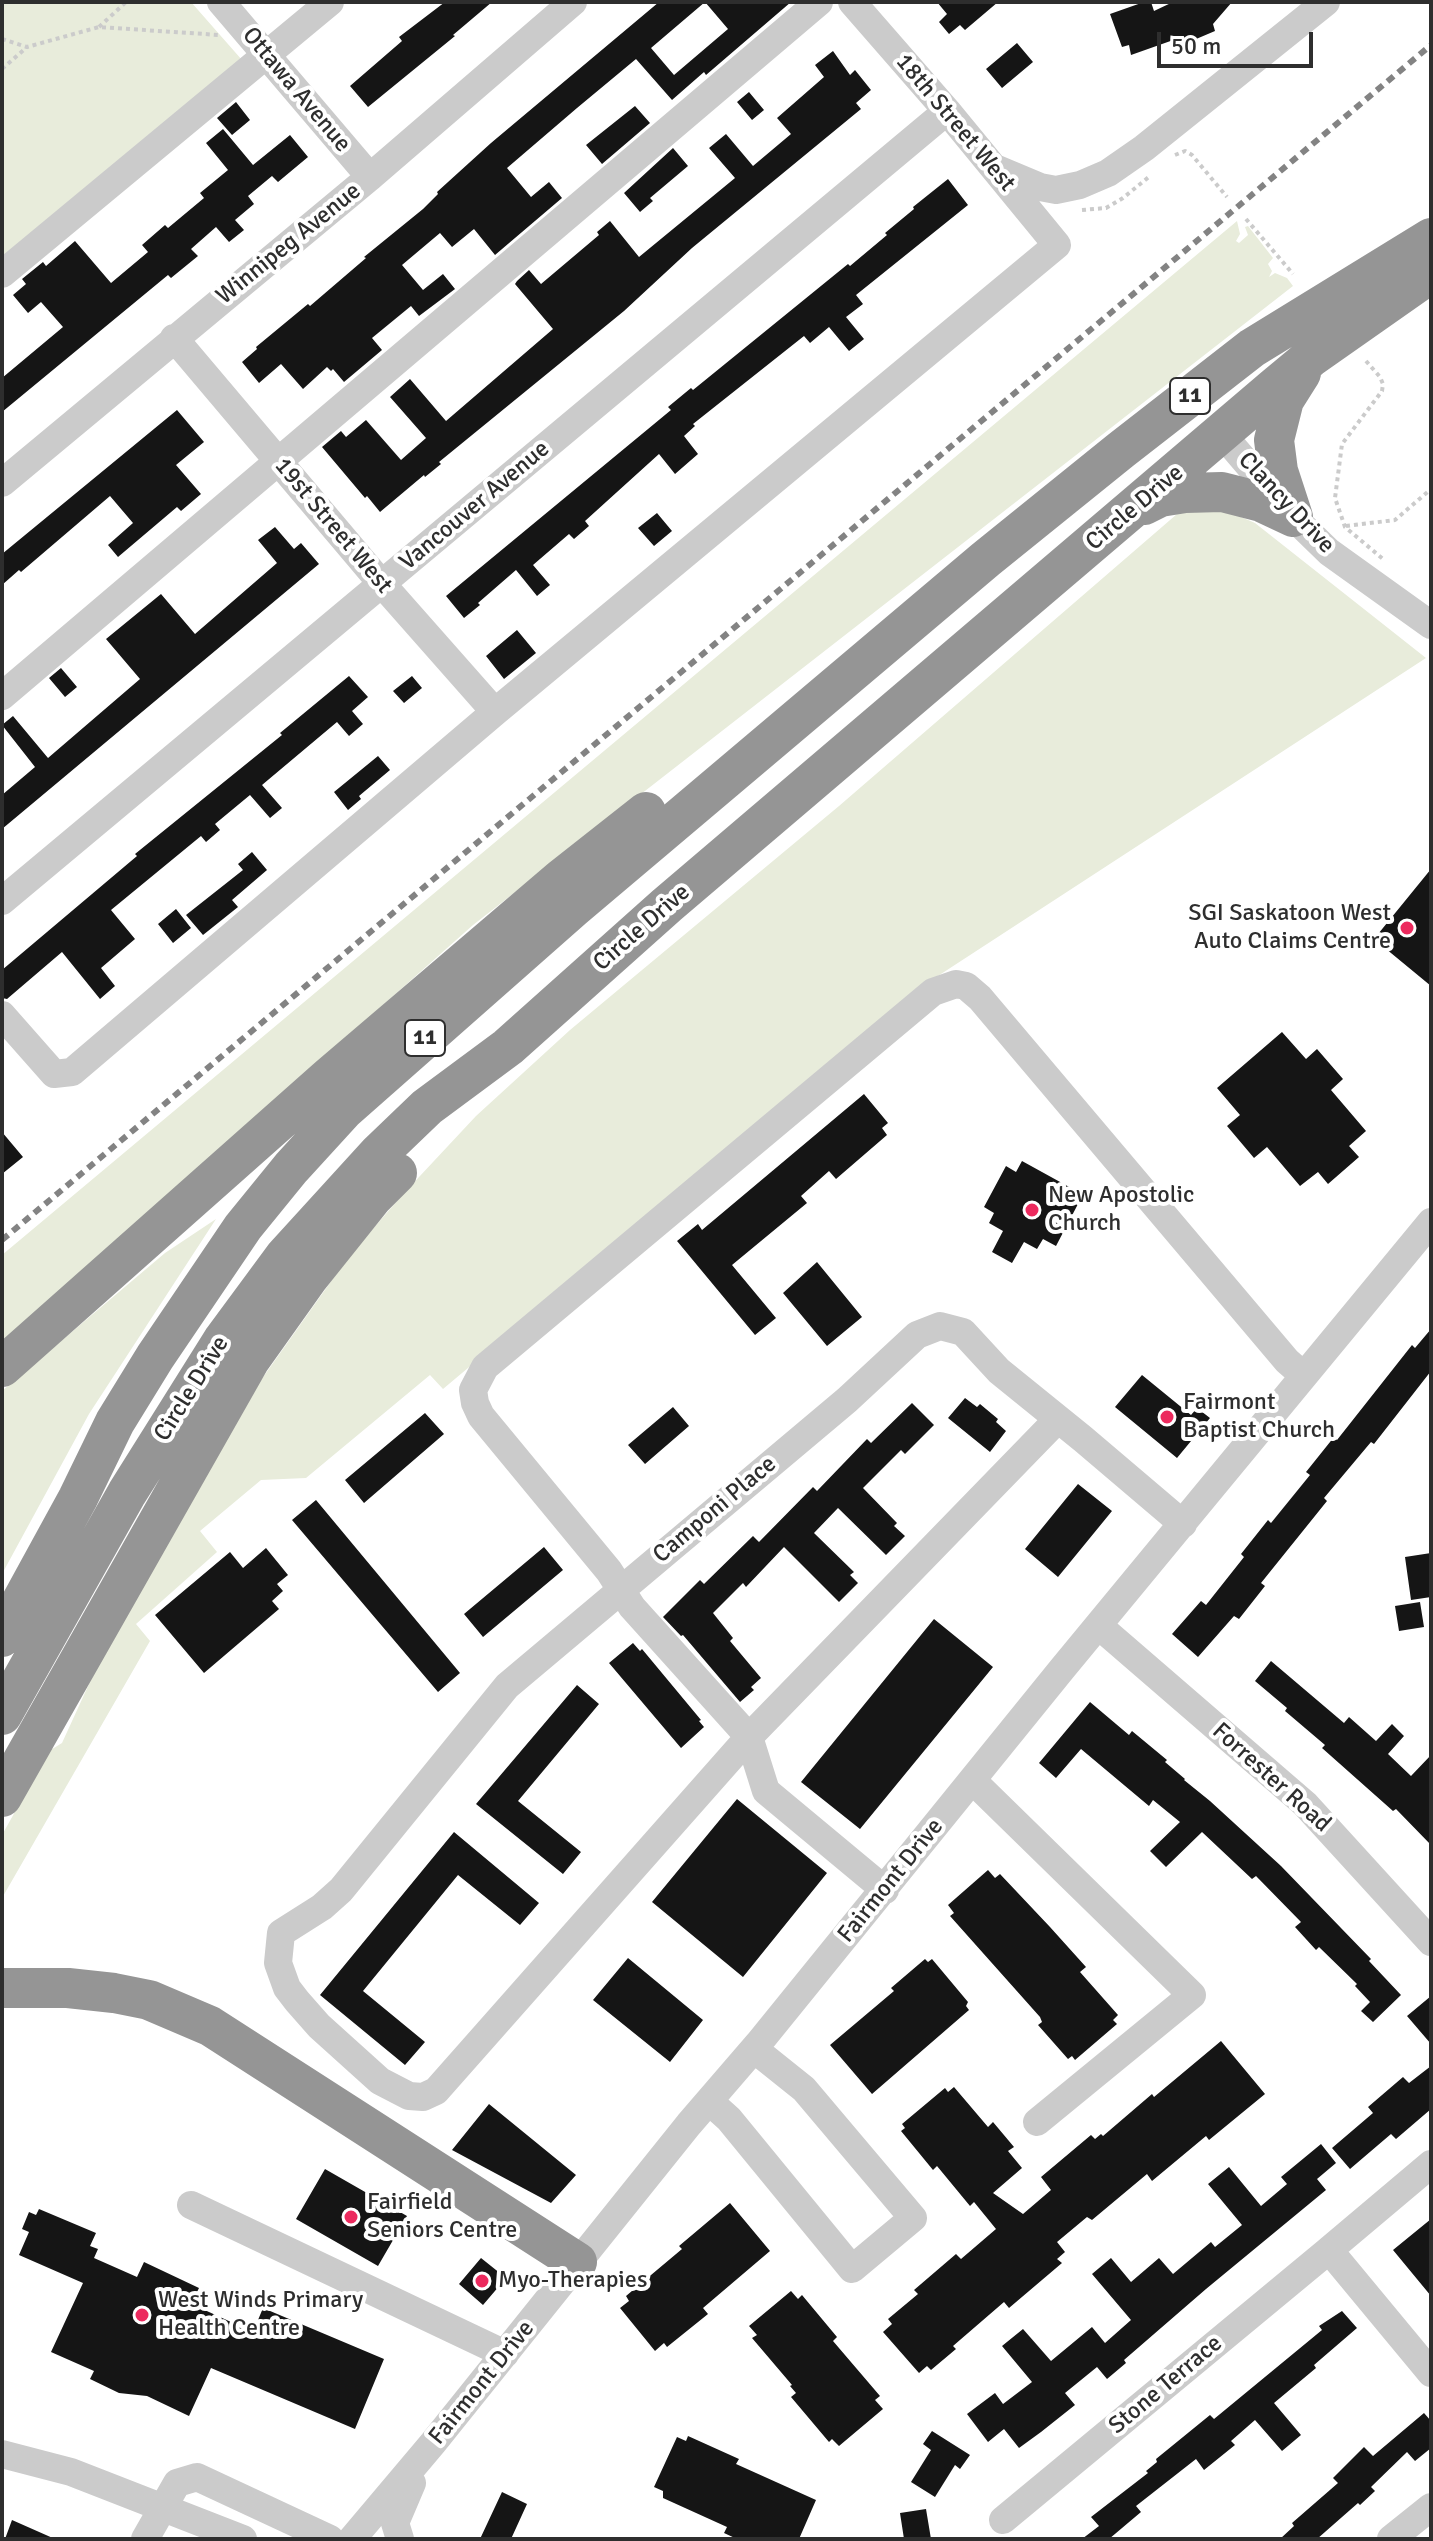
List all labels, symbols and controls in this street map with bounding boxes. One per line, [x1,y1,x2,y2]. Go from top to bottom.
scale bar [1161,16,1317,66]
street label: Ottawa Avenue [235,22,357,158]
text: 50 m [1171,31,1221,61]
street label: 18th Street West [889,48,1021,198]
street label: Winnipeg Avenue [211,177,367,311]
road number: 11 [1170,378,1210,414]
street label: Vancouver Avenue [394,435,556,577]
street label: Clancy Drive [1232,446,1340,560]
street label: 19st Street West [268,452,398,600]
street label: Circle Drive [1080,459,1190,557]
street label: Circle Drive [588,878,696,978]
place label: SGI Saskatoon West Auto Claims Centre [1188,900,1391,956]
marker: SGI Saskatoon West Auto Claims Centre [1398,919,1416,937]
road number: 11 [405,1020,445,1056]
place label: New Apostolic Church [1048,1182,1194,1238]
marker: New Apostolic Church [1023,1201,1041,1219]
street label: Circle Drive [148,1331,236,1447]
place label: Fairmont Baptist Church [1183,1389,1335,1445]
marker: Fairmont Baptist Church [1158,1408,1176,1426]
street label: Camponi Place [648,1450,782,1570]
street label: Forrester Road [1206,1717,1336,1839]
street label: Fairmont Drive [832,1813,950,1949]
place label: Fairfield Seniors Centre [367,2189,517,2245]
marker: Fairfield Seniors Centre [342,2208,360,2226]
place label: Myo-Therapies [498,2267,647,2295]
marker: Myo-Therapies [473,2272,491,2290]
place label: West Winds Primary Health Centre [158,2287,363,2343]
marker: West Winds Primary Health Centre [133,2306,151,2324]
street label: Fairmont Drive [423,2315,541,2451]
street label: Stone Terrace [1104,2329,1228,2441]

